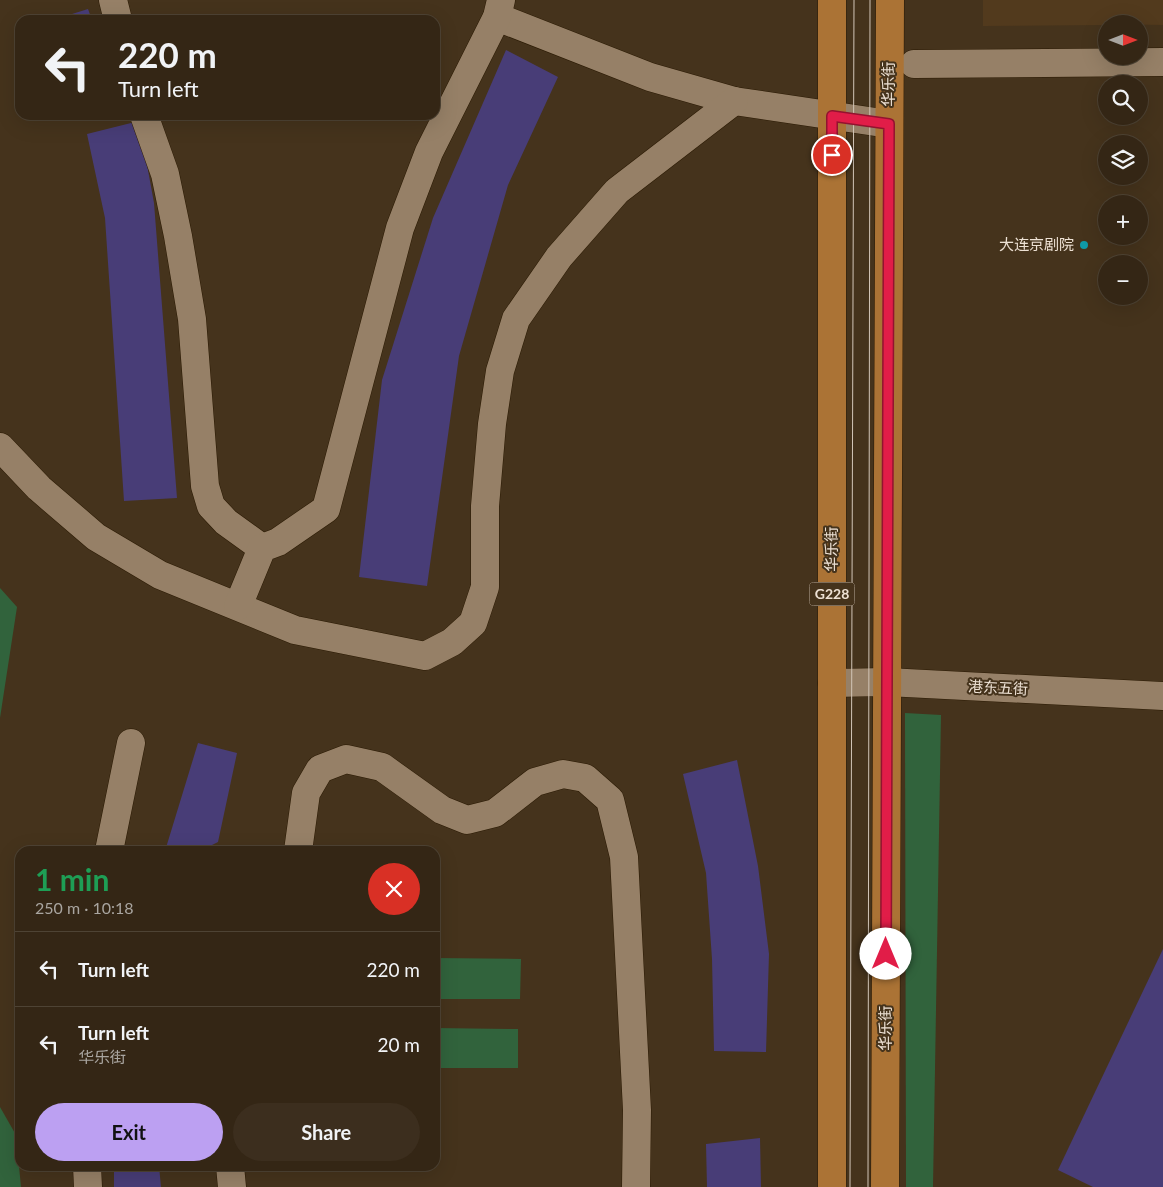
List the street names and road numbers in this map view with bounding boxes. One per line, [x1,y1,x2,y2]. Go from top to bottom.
street label: 华乐街 [879,61,897,107]
street label: 华乐街 [822,526,840,572]
road number: G228 [810,582,854,606]
street label: 港东五街 [968,676,1028,698]
street label: 华乐街 [876,1005,894,1051]

